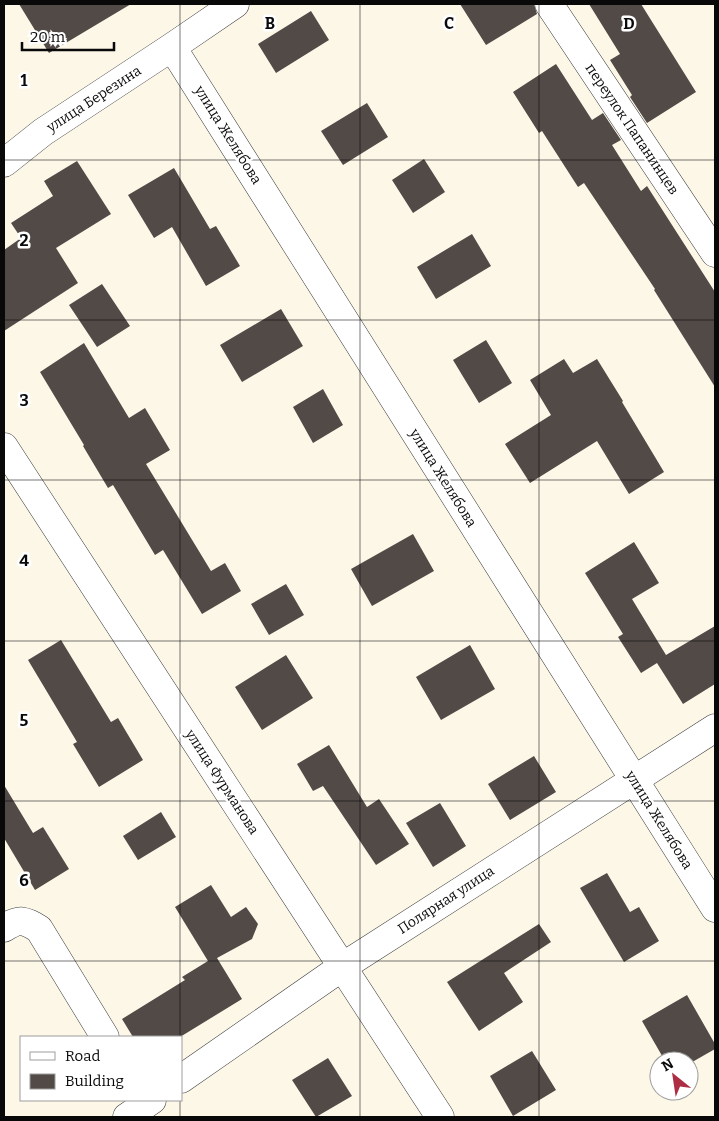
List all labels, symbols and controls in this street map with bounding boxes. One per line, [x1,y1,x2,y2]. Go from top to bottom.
text: B [265,14,275,33]
text: C [444,14,454,33]
text: D [623,14,635,33]
scale bar [22,20,115,52]
text: 20 m [30,28,66,46]
street label: переулок Папанинцев [582,60,682,198]
street label: улица Березина [43,62,145,136]
text: 1 [21,71,28,90]
street label: улица Желябова [190,82,265,188]
text: 2 [19,231,29,250]
text: 3 [19,391,29,410]
street label: улица Желябова [405,425,480,531]
text: 4 [19,551,29,570]
text: 5 [20,711,29,730]
street label: улица Фурманова [181,725,262,838]
street label: улица Желябова [621,767,696,873]
street label: Полярная улица [395,862,498,938]
text: 6 [19,871,29,890]
legend [20,1036,182,1101]
text: Road [65,1047,100,1065]
north arrow [649,1051,699,1101]
text: N [659,1055,677,1075]
text: Building [65,1072,124,1090]

